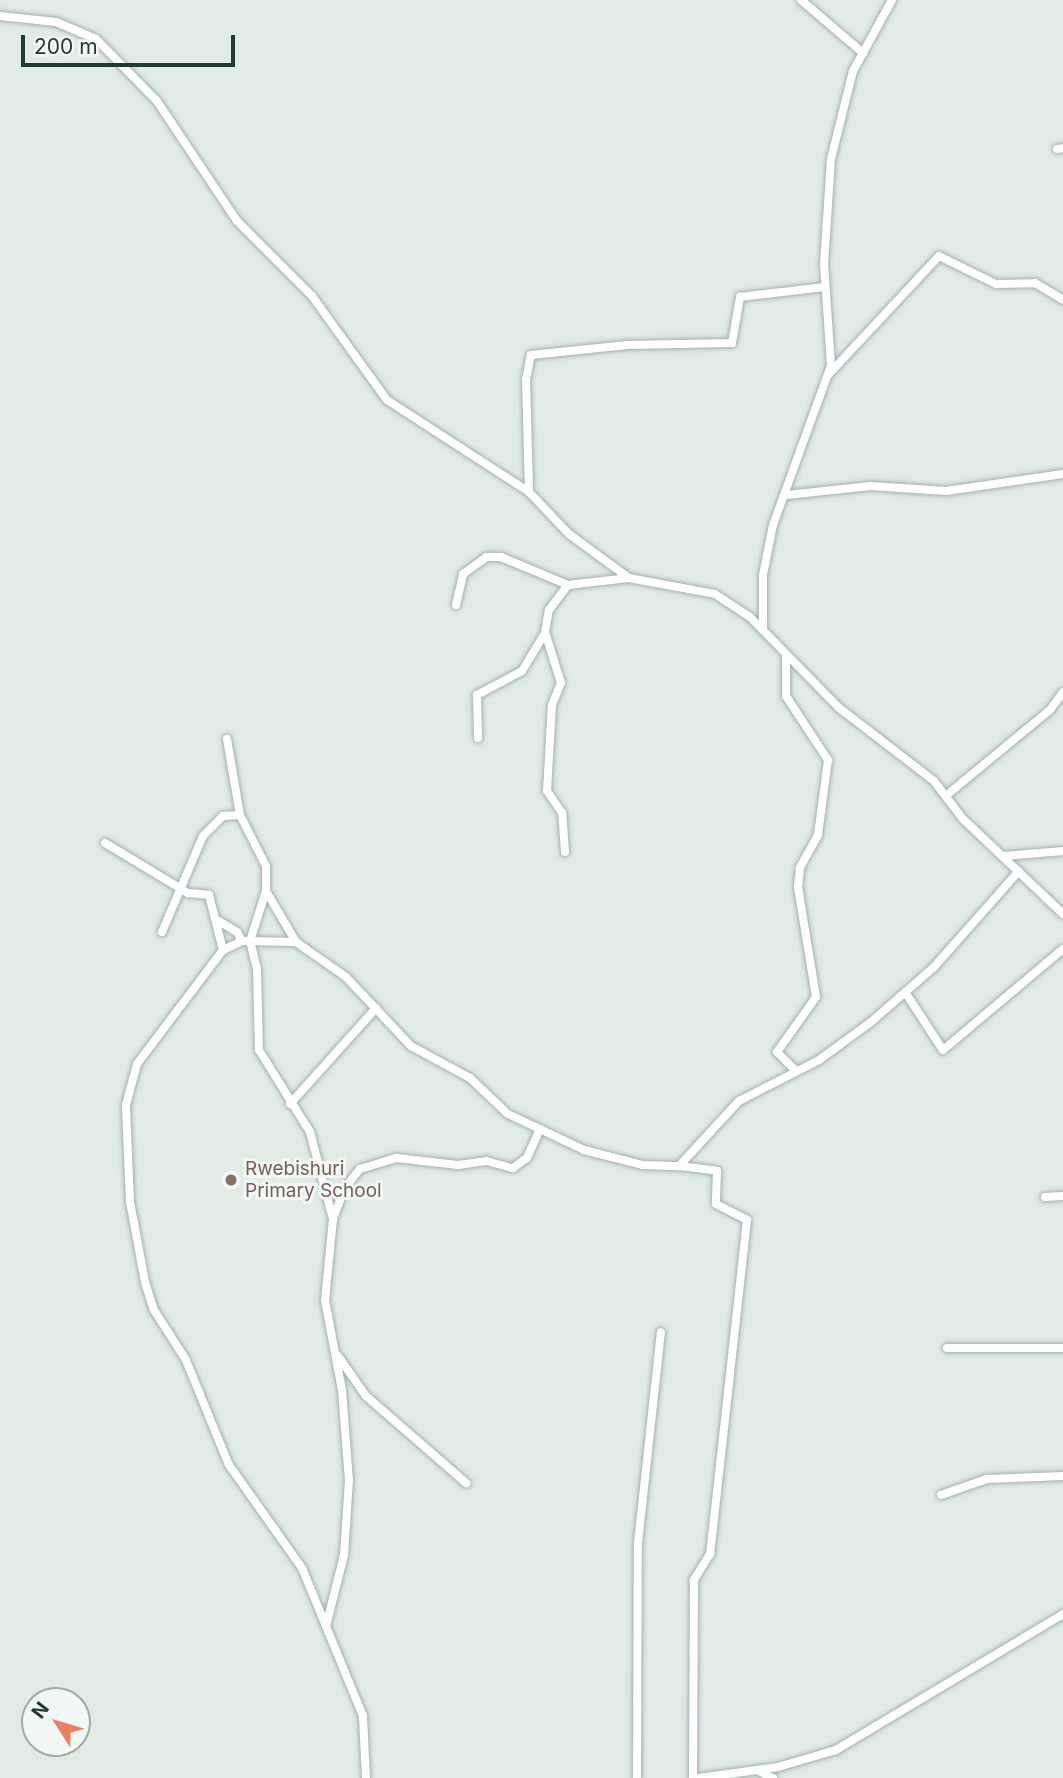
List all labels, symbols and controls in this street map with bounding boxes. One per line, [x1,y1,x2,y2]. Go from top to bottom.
scale bar [24,21,238,65]
text: 200 m [34,34,98,59]
place label: Rwebishuri Primary School [245,1158,382,1202]
marker: Rwebishuri Primary School [223,1172,239,1188]
north arrow [21,1687,91,1757]
text: N [27,1698,54,1723]

